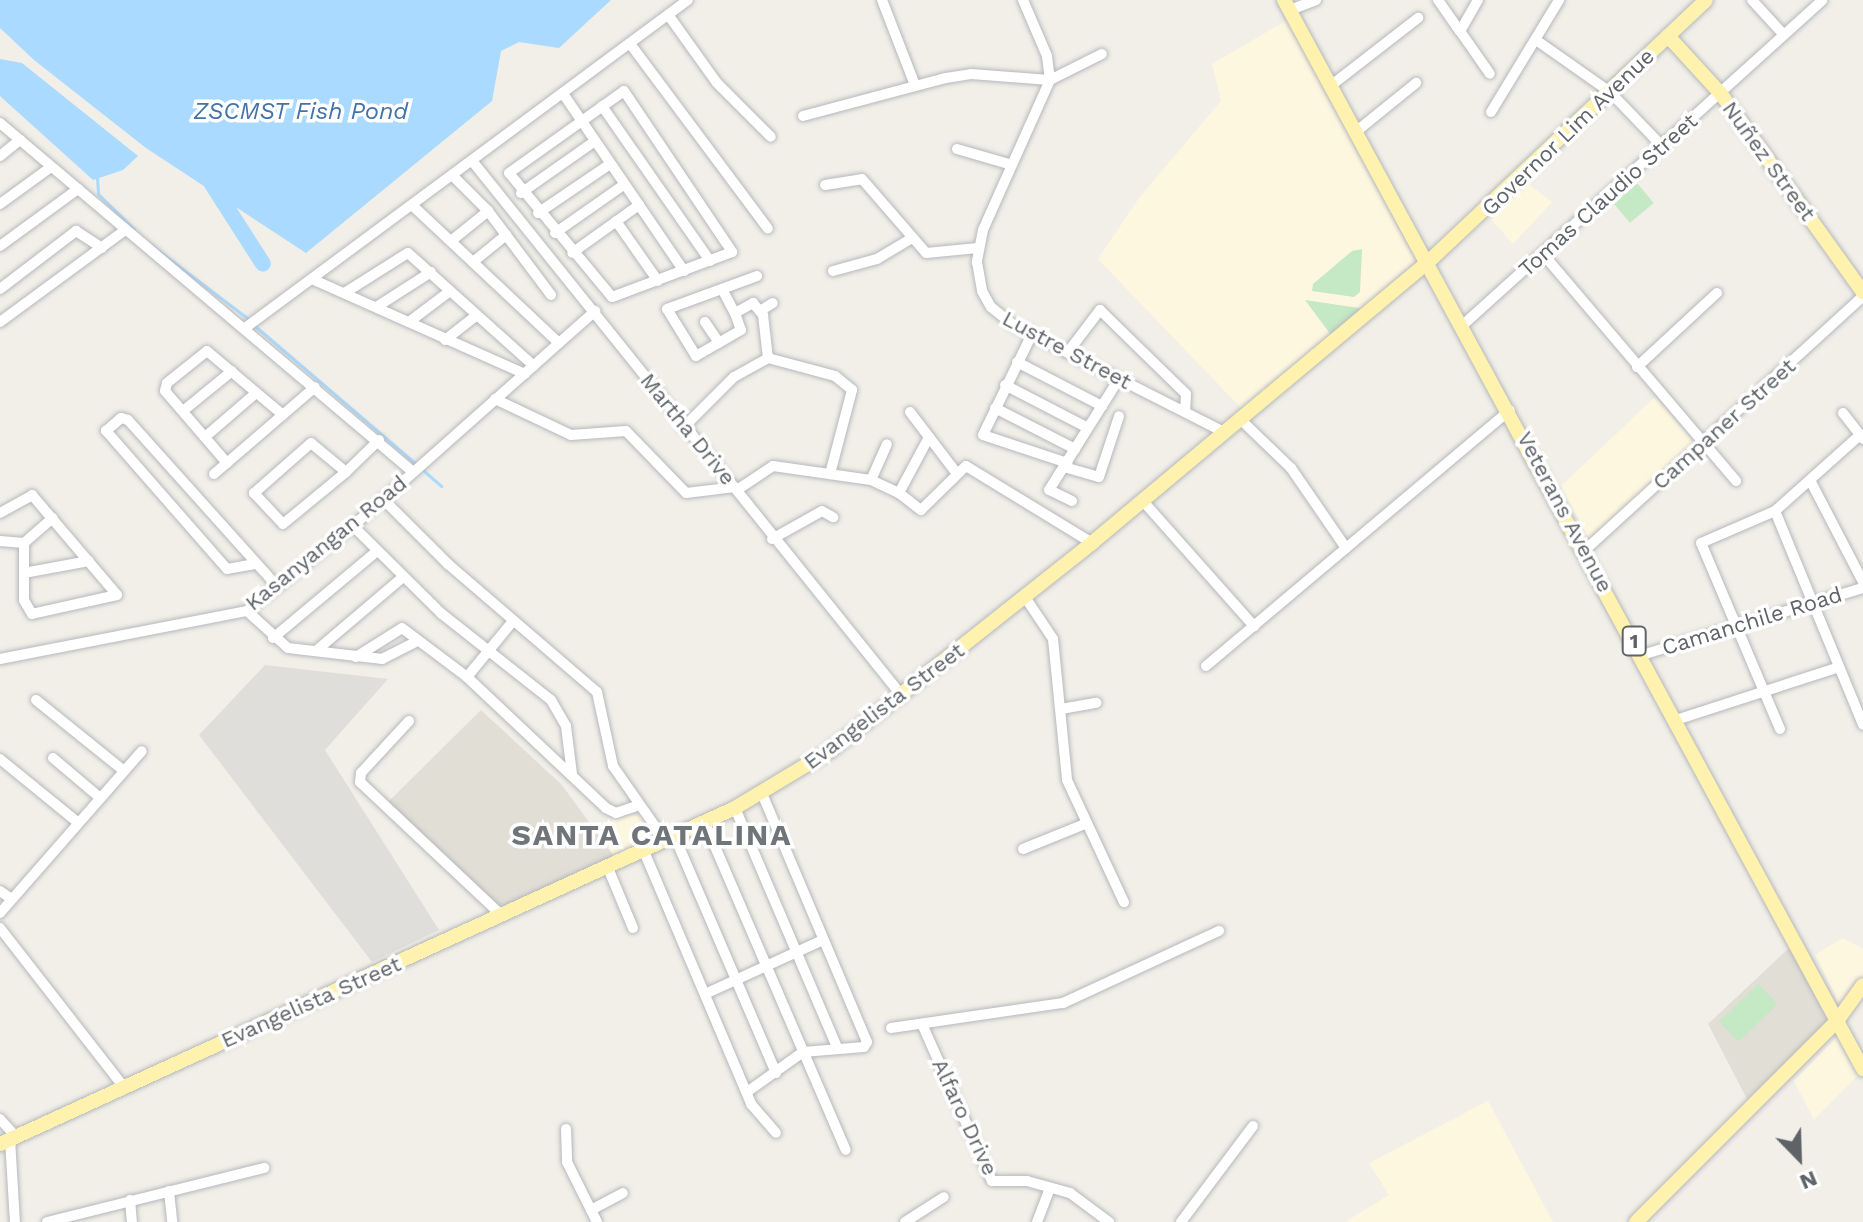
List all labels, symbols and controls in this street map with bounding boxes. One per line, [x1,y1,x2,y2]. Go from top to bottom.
street label: Governor Lim Avenue [1476,42,1660,222]
street label: Nuñez Street [1717,96,1821,226]
water label: ZSCMST Fish Pond [194,98,408,126]
street label: Tomas Claudio Street [1513,108,1703,282]
street label: Lustre Street [998,305,1136,395]
street label: Campaner Street [1647,353,1801,495]
street label: Martha Drive [635,367,741,491]
street label: Veterans Avenue [1511,427,1619,597]
street label: Kasanyangan Road [240,470,412,616]
street label: Camanchile Road [1659,581,1845,661]
road number: 1 [1620,625,1648,657]
street label: Evangelista Street [798,637,970,775]
district label: SANTA CATALINA [511,817,793,853]
street label: Evangelista Street [217,950,405,1054]
street label: Alfaro Drive [926,1054,1004,1180]
north arrow [1759,1118,1839,1198]
text: N [1796,1166,1821,1195]

